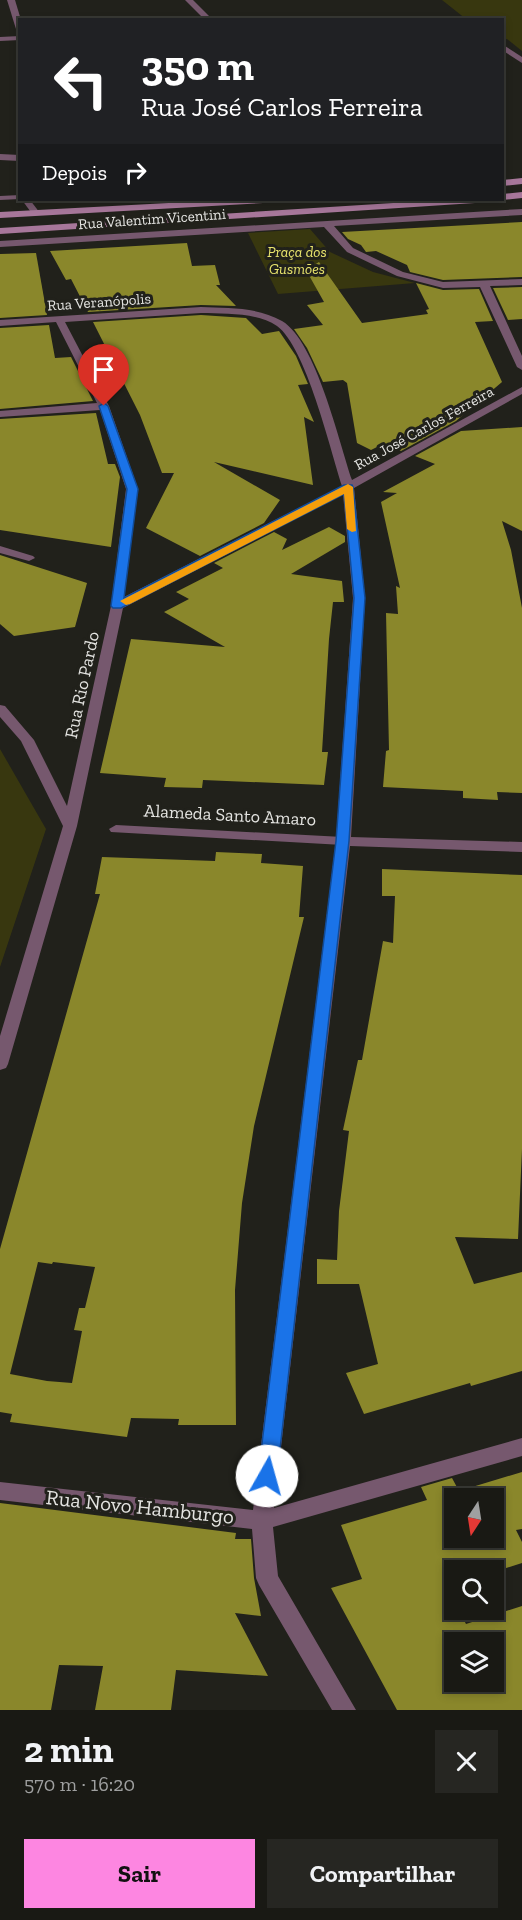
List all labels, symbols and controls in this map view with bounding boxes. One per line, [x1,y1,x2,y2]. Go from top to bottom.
text: 350 m [141,40,254,91]
icon: left [42,42,120,120]
text: Rua José Carlos Ferreira [141,91,423,123]
icon: right [119,156,152,189]
text: Depois [42,159,107,186]
street label: Rua Valentim Vicentini [78,205,226,233]
park label: Praça dos Gusmões [267,243,327,278]
street label: Rua Veranópolis [46,289,152,315]
pin [78,344,129,406]
icon: arrive [87,353,120,386]
street label: Rua José Carlos Ferreira [351,382,497,474]
street label: Rua Rio Pardo [60,629,104,741]
street label: Alameda Santo Amaro [143,799,317,831]
position arrow [235,1444,299,1508]
street label: Rua Novo Hamburgo [45,1484,235,1529]
north arrow [444,1488,504,1548]
map controls [444,1488,504,1692]
button: search [444,1560,504,1620]
button: layers [444,1632,504,1692]
text: 2 min [24,1728,114,1771]
button: close [435,1730,498,1793]
text: 570 m · 16:20 [24,1772,135,1796]
button: Sair [24,1839,255,1908]
button: Compartilhar [267,1839,498,1908]

